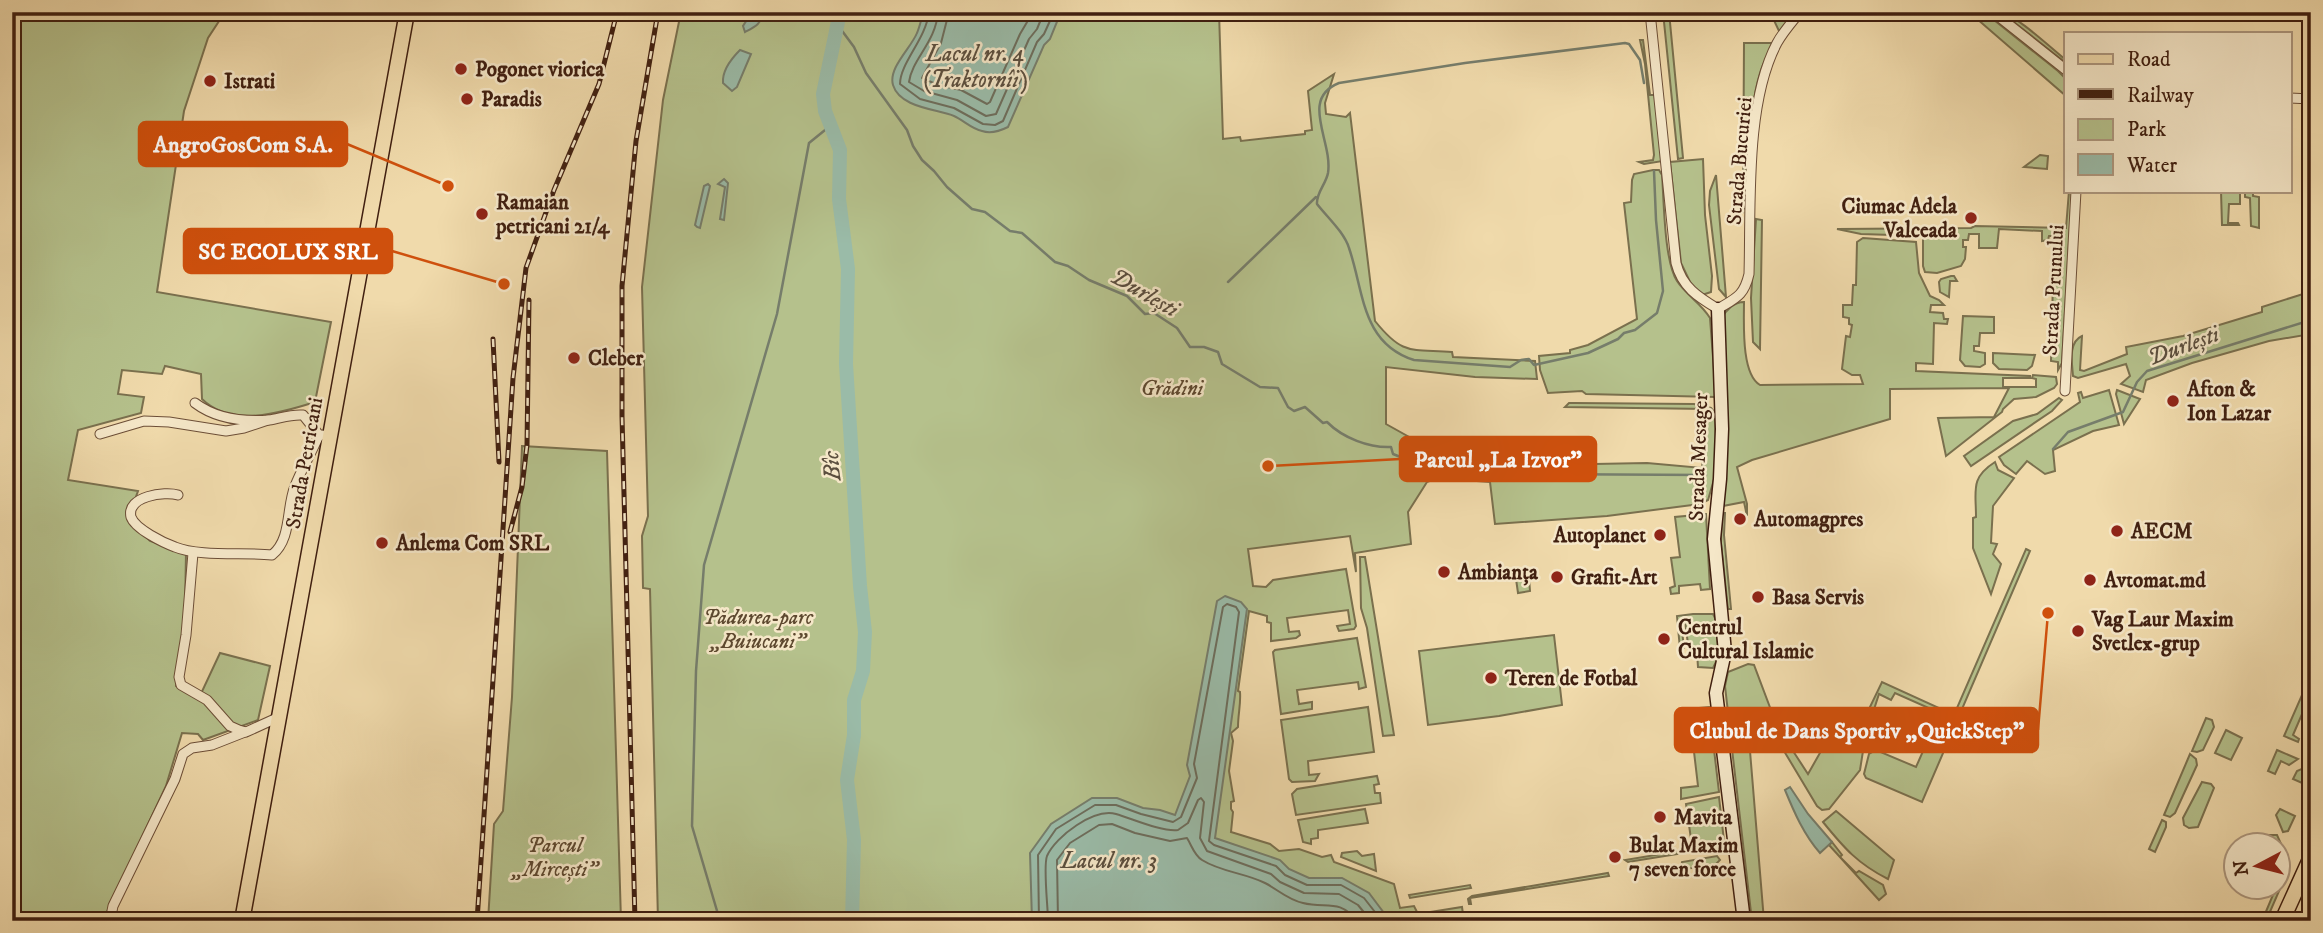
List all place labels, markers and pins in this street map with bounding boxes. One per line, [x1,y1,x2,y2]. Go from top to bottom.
place label: Pogonet viorica [475,57,605,83]
marker: Pogonet viorica [453,61,469,77]
place label: Istrati [224,69,276,95]
marker: Istrati [202,73,218,89]
place label: Paradis [481,87,542,113]
marker: Paradis [459,91,475,107]
callout: AngroGosCom S.A. [139,122,347,166]
place label: Ramaian petricani 21/4 [495,190,610,240]
place label: Ciumac Adela Valceada [1842,194,1958,244]
marker: Ramaian petricani 21/4 [474,206,490,222]
marker: Ciumac Adela Valceada [1963,210,1979,226]
callout: SC ECOLUX SRL [184,229,392,273]
place label: Cleber [588,346,644,372]
marker: Cleber [566,350,582,366]
place label: Afton & Ion Lazar [2186,377,2272,427]
marker: Afton & Ion Lazar [2165,393,2181,409]
callout: Parcul „La Izvor” [1400,437,1596,481]
place label: Automagpres [1753,507,1863,533]
marker: Automagpres [1732,511,1748,527]
place label: AECM [2130,519,2192,545]
place label: Autoplanet [1553,523,1646,549]
marker: AECM [2109,523,2125,539]
marker: Autoplanet [1652,527,1668,543]
place label: Anlema Com SRL [395,531,550,557]
marker: Anlema Com SRL [374,535,390,551]
place label: Ambianța [1457,560,1539,586]
marker: Ambianța [1436,564,1452,580]
place label: Grafit-Art [1571,565,1658,591]
place label: Avtomat.md [2103,568,2206,594]
marker: Grafit-Art [1549,569,1565,585]
marker: Avtomat.md [2082,572,2098,588]
place label: Basa Servis [1772,585,1864,611]
marker: Basa Servis [1750,589,1766,605]
place label: Vag Laur Maxim Svetlex-grup [2091,607,2234,657]
place label: Centrul Cultural Islamic [1678,615,1814,665]
marker: Vag Laur Maxim Svetlex-grup [2070,623,2086,639]
marker: Centrul Cultural Islamic [1656,631,1672,647]
place label: Teren de Fotbal [1504,666,1638,692]
marker: Teren de Fotbal [1483,670,1499,686]
callout: Clubul de Dans Sportiv „QuickStep” [1675,708,2038,752]
place label: Mavita [1674,805,1733,831]
marker: Mavita [1652,809,1668,825]
place label: Bulat Maxim 7 seven force [1629,833,1739,883]
marker: Bulat Maxim 7 seven force [1607,849,1623,865]

